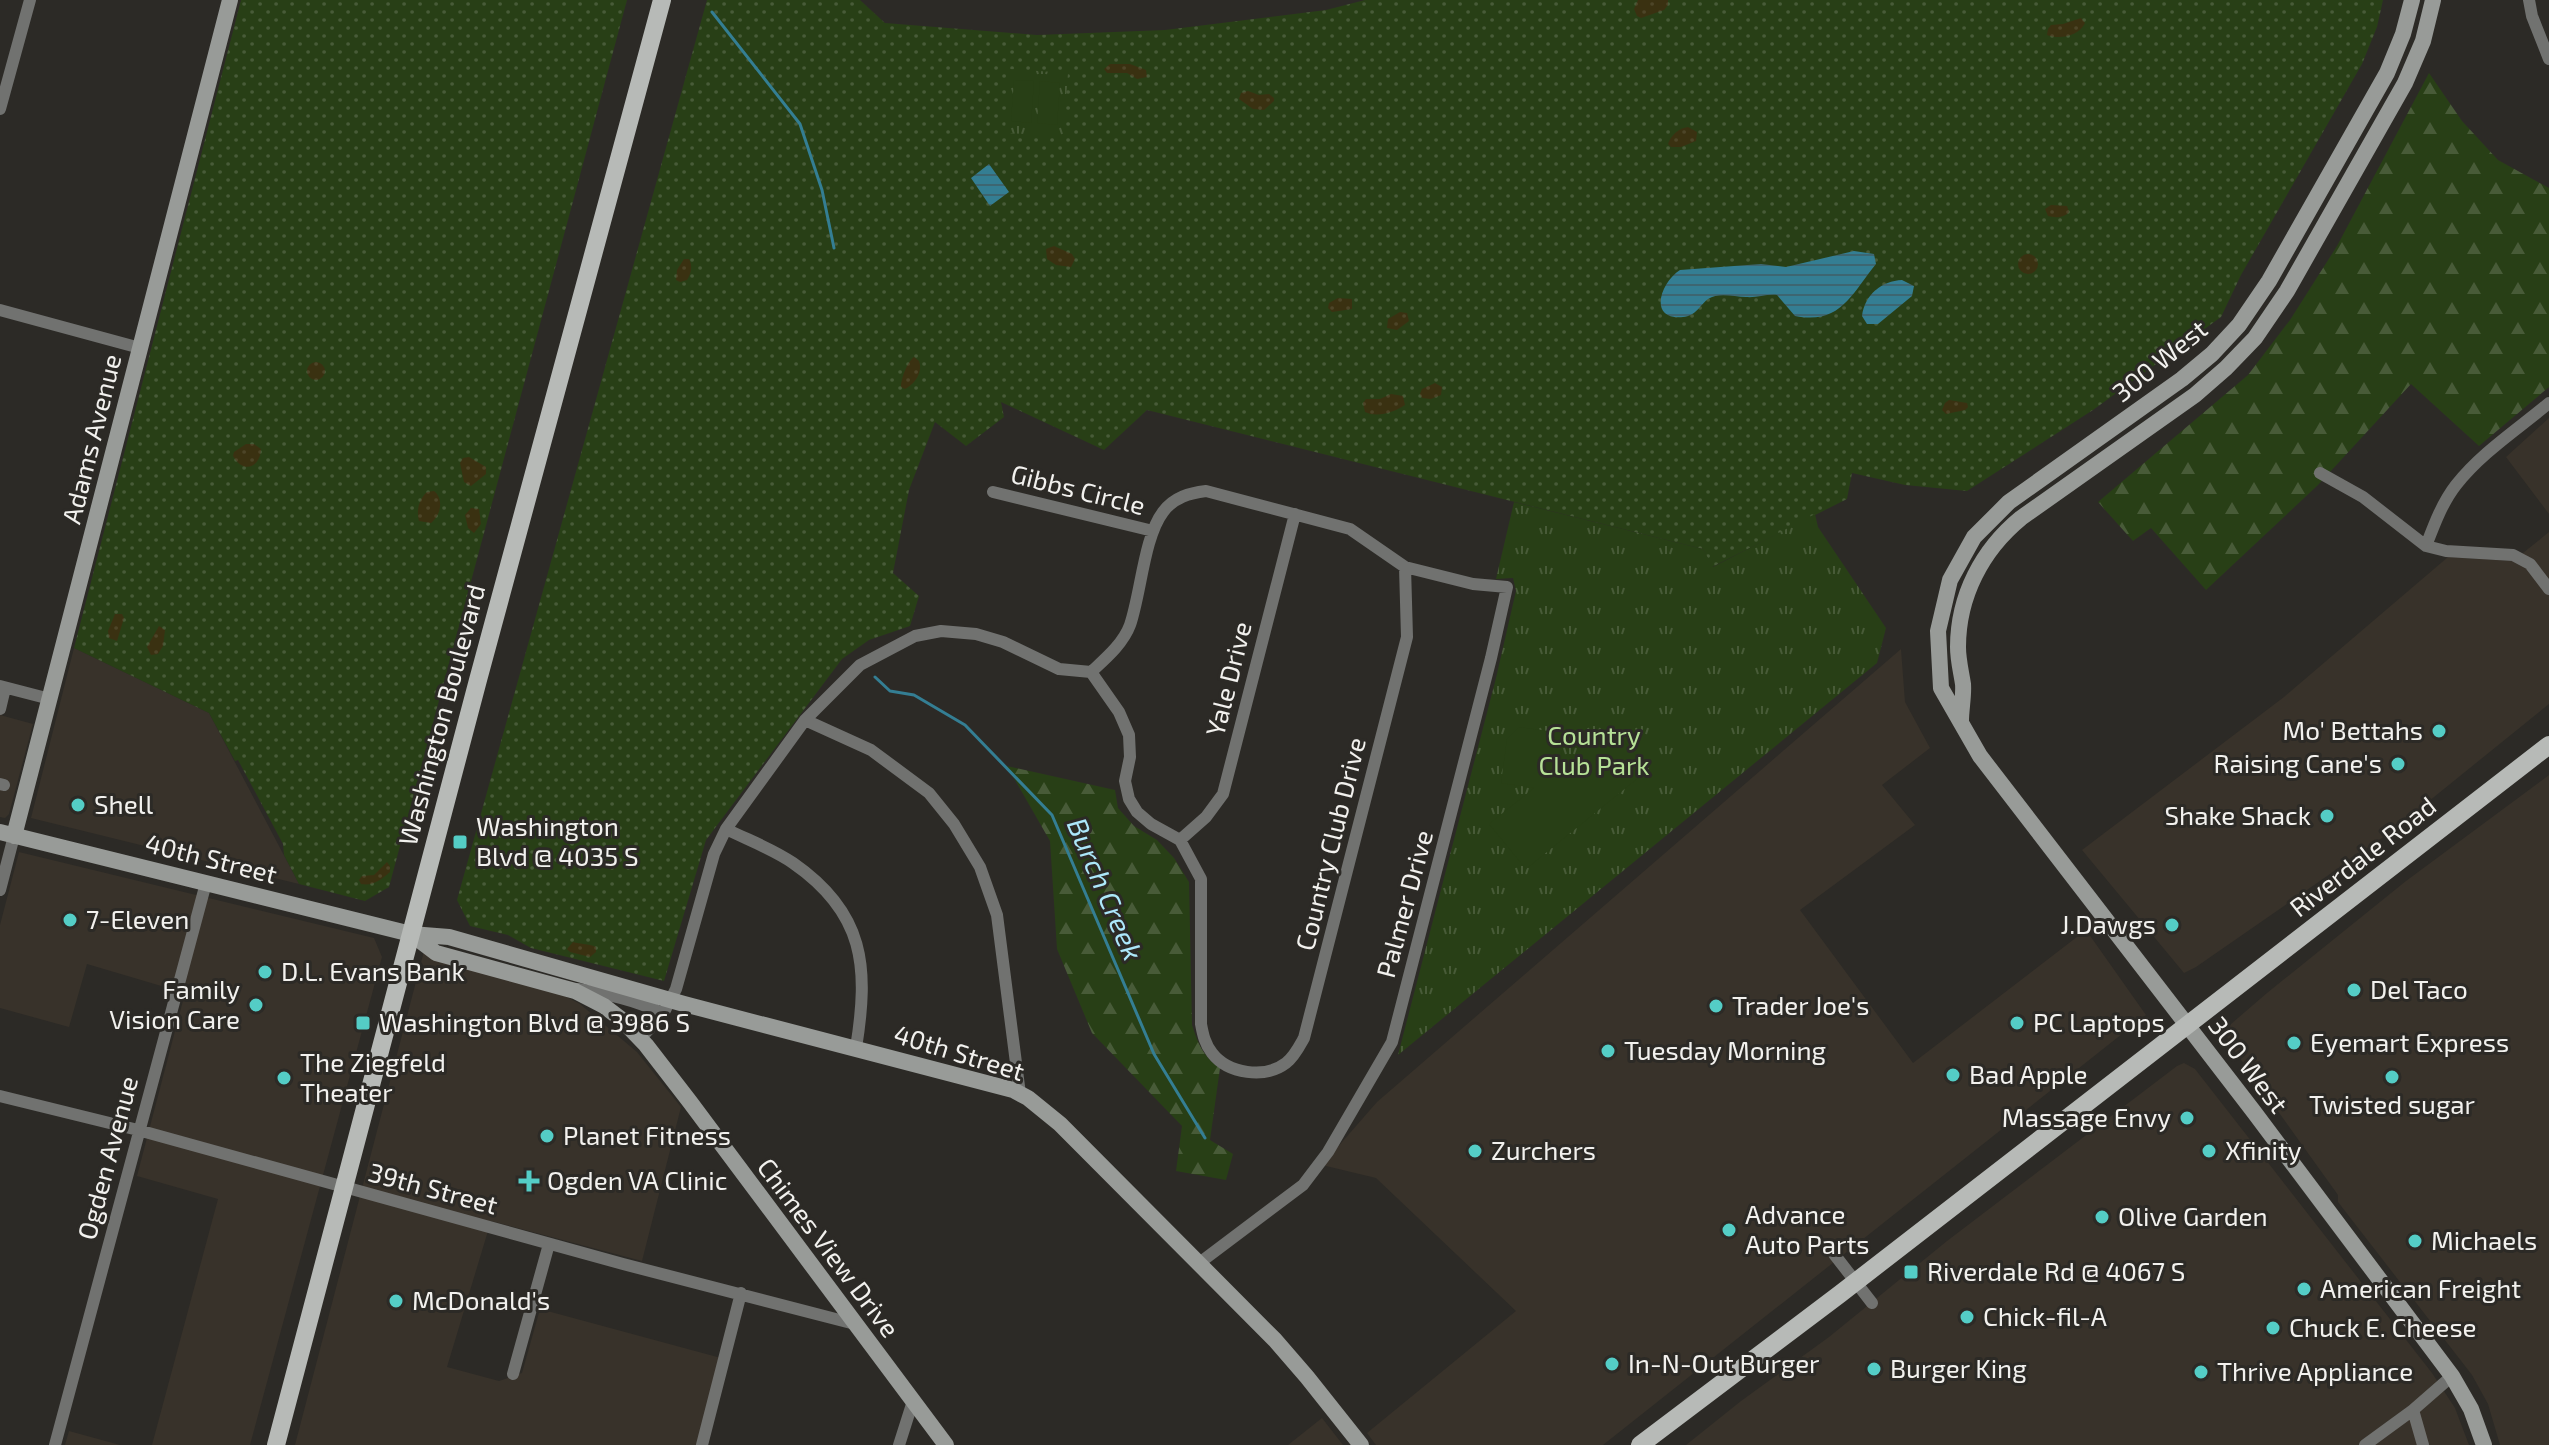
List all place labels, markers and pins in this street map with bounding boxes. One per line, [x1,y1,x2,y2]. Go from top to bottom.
place label: Mo' Bettahs [2283,714,2423,745]
marker: Mo' Bettahs [2430,722,2448,740]
place label: Raising Cane's [2214,747,2382,778]
marker: Raising Cane's [2389,755,2407,773]
place label: Shell [94,788,153,819]
marker: Shell [69,796,87,814]
place label: Shake Shack [2165,799,2311,830]
marker: Shake Shack [2318,807,2336,825]
place label: Washington Blvd @ 4035 S [476,810,639,871]
marker: Washington Blvd @ 4035 S [451,833,469,851]
place label: 7-Eleven [86,903,189,934]
place label: J.Dawgs [2061,908,2156,939]
marker: 7-Eleven [61,911,79,929]
marker: J.Dawgs [2163,916,2181,934]
place label: D.L. Evans Bank [281,955,465,986]
marker: D.L. Evans Bank [256,963,274,981]
place label: Family Vision Care [109,973,240,1034]
place label: Del Taco [2370,973,2468,1004]
marker: Del Taco [2345,981,2363,999]
place label: Trader Joe's [1732,989,1869,1020]
marker: Family Vision Care [247,996,265,1014]
marker: Trader Joe's [1707,997,1725,1015]
place label: Washington Blvd @ 3986 S [379,1006,690,1037]
place label: PC Laptops [2033,1006,2165,1037]
marker: Washington Blvd @ 3986 S [354,1014,372,1032]
marker: PC Laptops [2008,1014,2026,1032]
place label: Eyemart Express [2310,1026,2509,1057]
place label: Tuesday Morning [1624,1034,1826,1065]
marker: Eyemart Express [2285,1034,2303,1052]
marker: Tuesday Morning [1599,1042,1617,1060]
place label: The Ziegfeld Theater [300,1046,446,1107]
place label: Bad Apple [1969,1058,2087,1089]
marker: Bad Apple [1944,1066,1962,1084]
marker: Twisted sugar [2383,1068,2401,1086]
marker: The Ziegfeld Theater [275,1069,293,1087]
place label: Twisted sugar [2309,1088,2475,1119]
place label: Massage Envy [2002,1101,2171,1132]
marker: Massage Envy [2178,1109,2196,1127]
place label: Planet Fitness [563,1119,731,1150]
marker: Planet Fitness [538,1127,556,1145]
place label: Zurchers [1491,1134,1596,1165]
place label: Xfinity [2225,1134,2302,1165]
marker: Zurchers [1466,1142,1484,1160]
marker: Xfinity [2200,1142,2218,1160]
place label: Ogden VA Clinic [547,1164,727,1195]
marker: Ogden VA Clinic [518,1170,540,1192]
place label: Advance Auto Parts [1745,1198,1870,1259]
place label: Olive Garden [2118,1200,2268,1231]
marker: Olive Garden [2093,1208,2111,1226]
marker: Advance Auto Parts [1720,1221,1738,1239]
place label: Michaels [2431,1224,2537,1255]
marker: Michaels [2406,1232,2424,1250]
place label: Riverdale Rd @ 4067 S [1927,1255,2185,1286]
marker: Riverdale Rd @ 4067 S [1902,1263,1920,1281]
place label: American Freight [2320,1272,2521,1303]
marker: American Freight [2295,1280,2313,1298]
place label: McDonald's [412,1284,550,1315]
marker: McDonald's [387,1292,405,1310]
place label: Chick-fil-A [1983,1300,2107,1331]
marker: Chick-fil-A [1958,1308,1976,1326]
place label: Chuck E. Cheese [2289,1311,2477,1342]
marker: Chuck E. Cheese [2264,1319,2282,1337]
place label: In-N-Out Burger [1628,1347,1820,1378]
place label: Burger King [1890,1352,2027,1383]
marker: In-N-Out Burger [1603,1355,1621,1373]
place label: Thrive Appliance [2217,1355,2413,1386]
marker: Burger King [1865,1360,1883,1378]
marker: Thrive Appliance [2192,1363,2210,1381]

